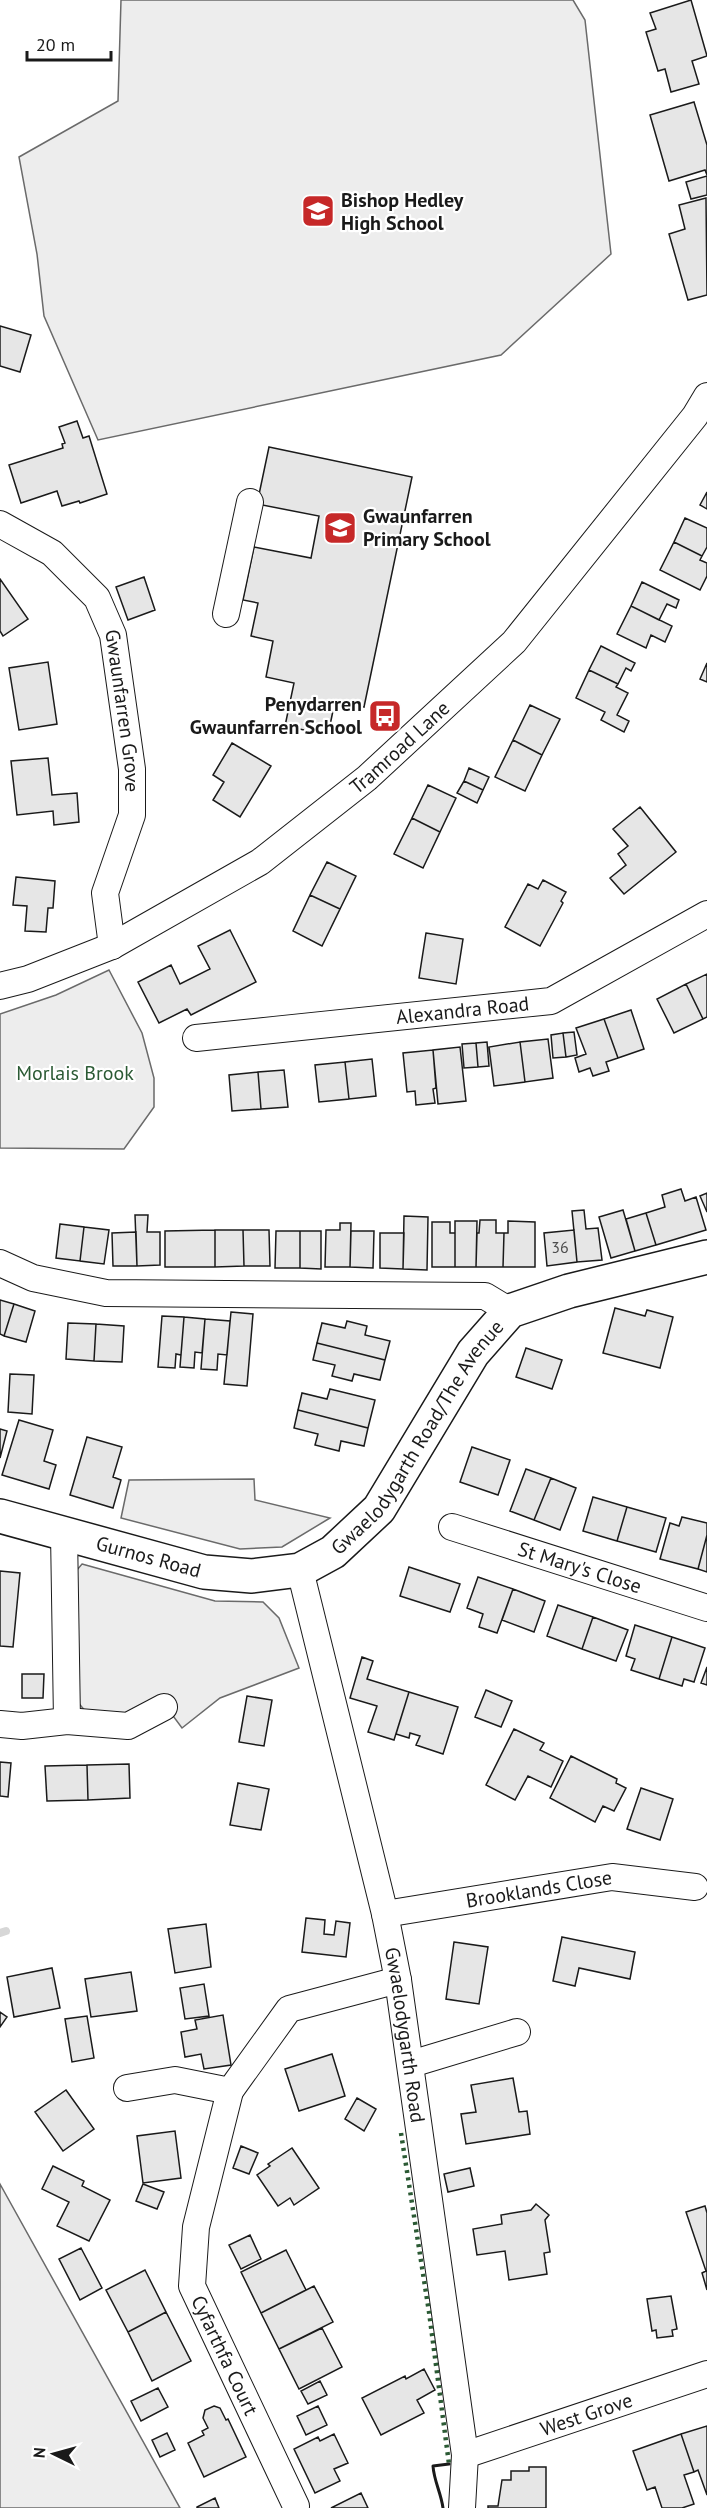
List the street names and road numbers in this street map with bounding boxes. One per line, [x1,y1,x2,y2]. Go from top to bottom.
street label: Gwaunfarren Grove [99,628,145,792]
street label: Tramroad Lane [344,695,455,800]
street label: Alexandra Road [395,990,530,1030]
street label: Gwaelodygarth Road/The Avenue [325,1314,509,1560]
street label: Gurnos Road [93,1530,204,1584]
street label: St Mary's Close [515,1536,645,1599]
street label: Brooklands Close [464,1864,614,1914]
street label: Gwaelodygarth Road [379,1945,431,2124]
street label: Cyfarthfa Court [185,2291,264,2420]
street label: West Grove [537,2387,636,2442]

